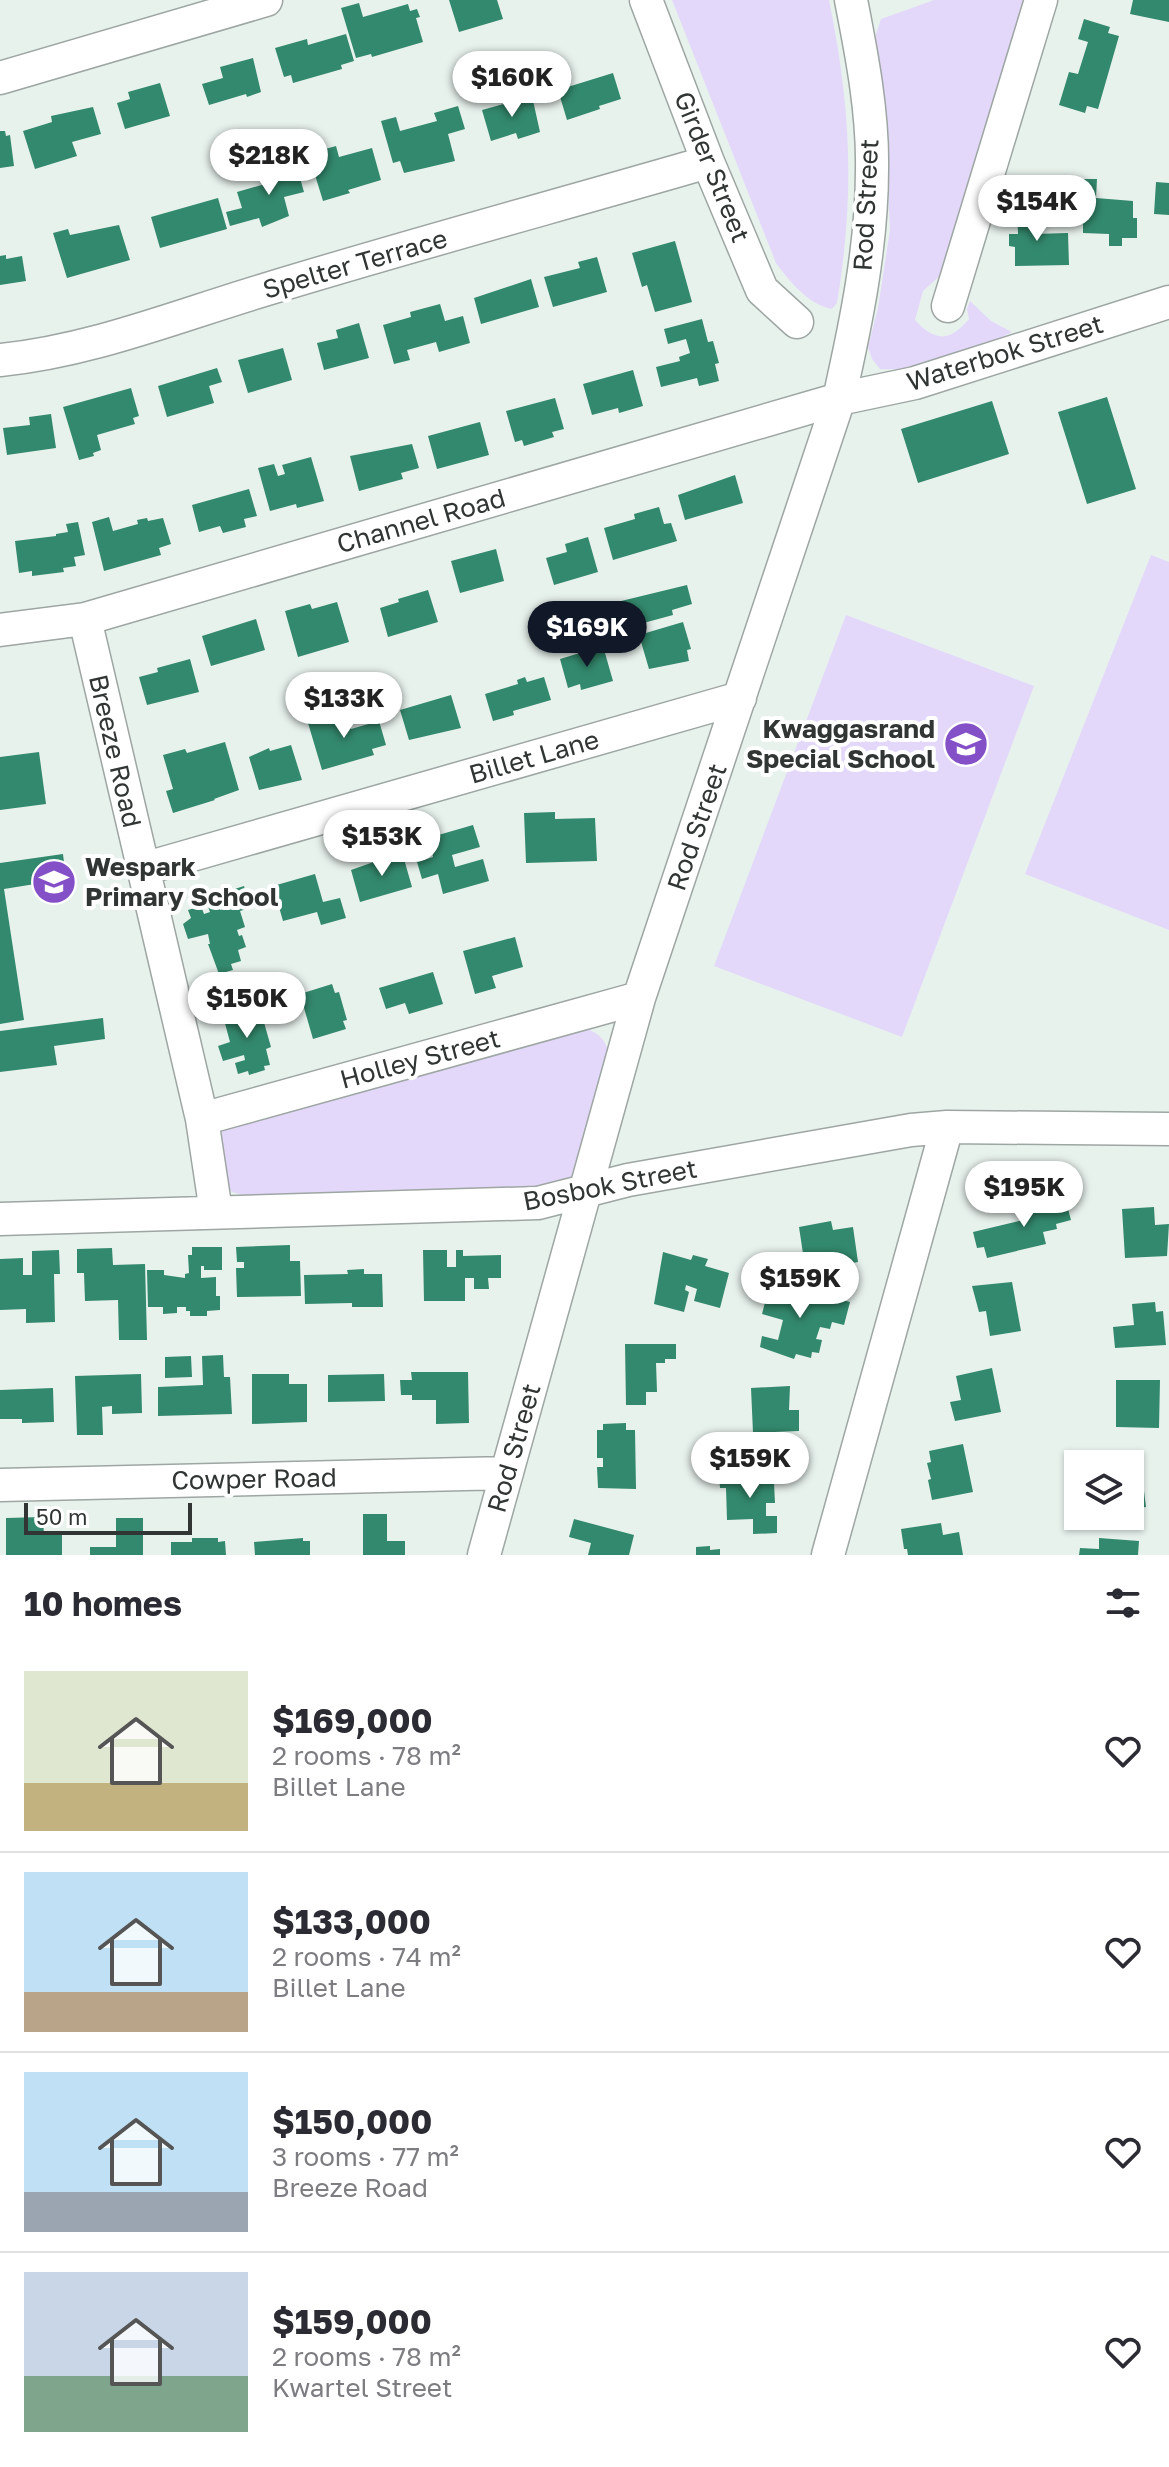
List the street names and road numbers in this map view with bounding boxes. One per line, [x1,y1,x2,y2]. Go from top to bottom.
street label: Girder Street [668,87,757,247]
street label: Rod Street [847,138,884,272]
street label: Spelter Terrace [259,222,451,305]
street label: Waterbok Street [903,308,1107,397]
street label: Channel Road [333,482,509,559]
street label: Breeze Road [83,671,148,830]
street label: Billet Lane [465,723,602,790]
street label: Rod Street [660,759,733,895]
street label: Holley Street [336,1022,503,1095]
street label: Bosbok Street [520,1152,700,1217]
street label: Rod Street [480,1380,547,1516]
street label: Cowper Road [171,1462,337,1495]

